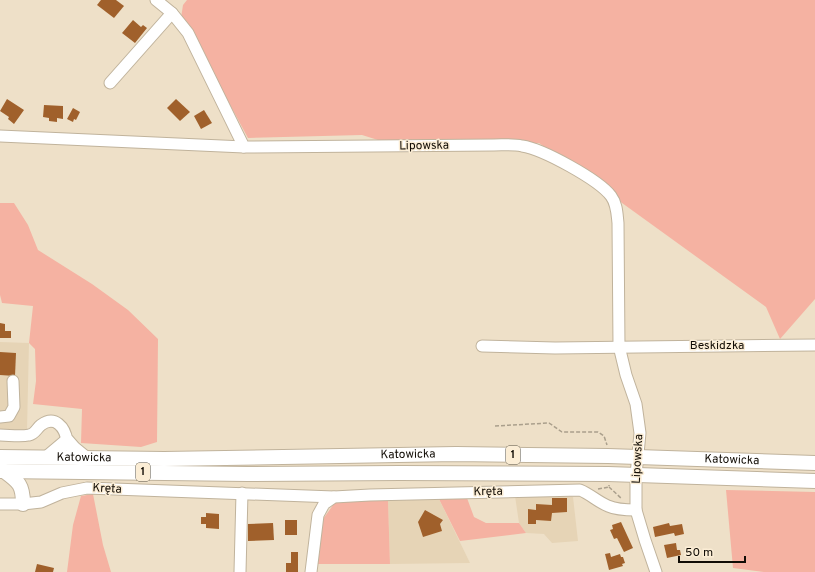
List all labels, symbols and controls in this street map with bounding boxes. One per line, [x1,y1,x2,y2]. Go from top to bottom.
street label: Lipowska [399,138,449,154]
street label: Beskidzka [690,338,744,354]
street label: Lipowska [629,434,647,484]
street label: Katowicka [380,446,436,463]
road number: 1 [506,446,520,464]
street label: Katowicka [56,450,112,466]
street label: Katowicka [704,451,760,469]
road number: 1 [136,463,150,481]
street label: Kręta [92,480,122,498]
street label: Kręta [473,484,503,500]
scale bar [679,538,745,564]
text: 50 m [685,545,713,561]

